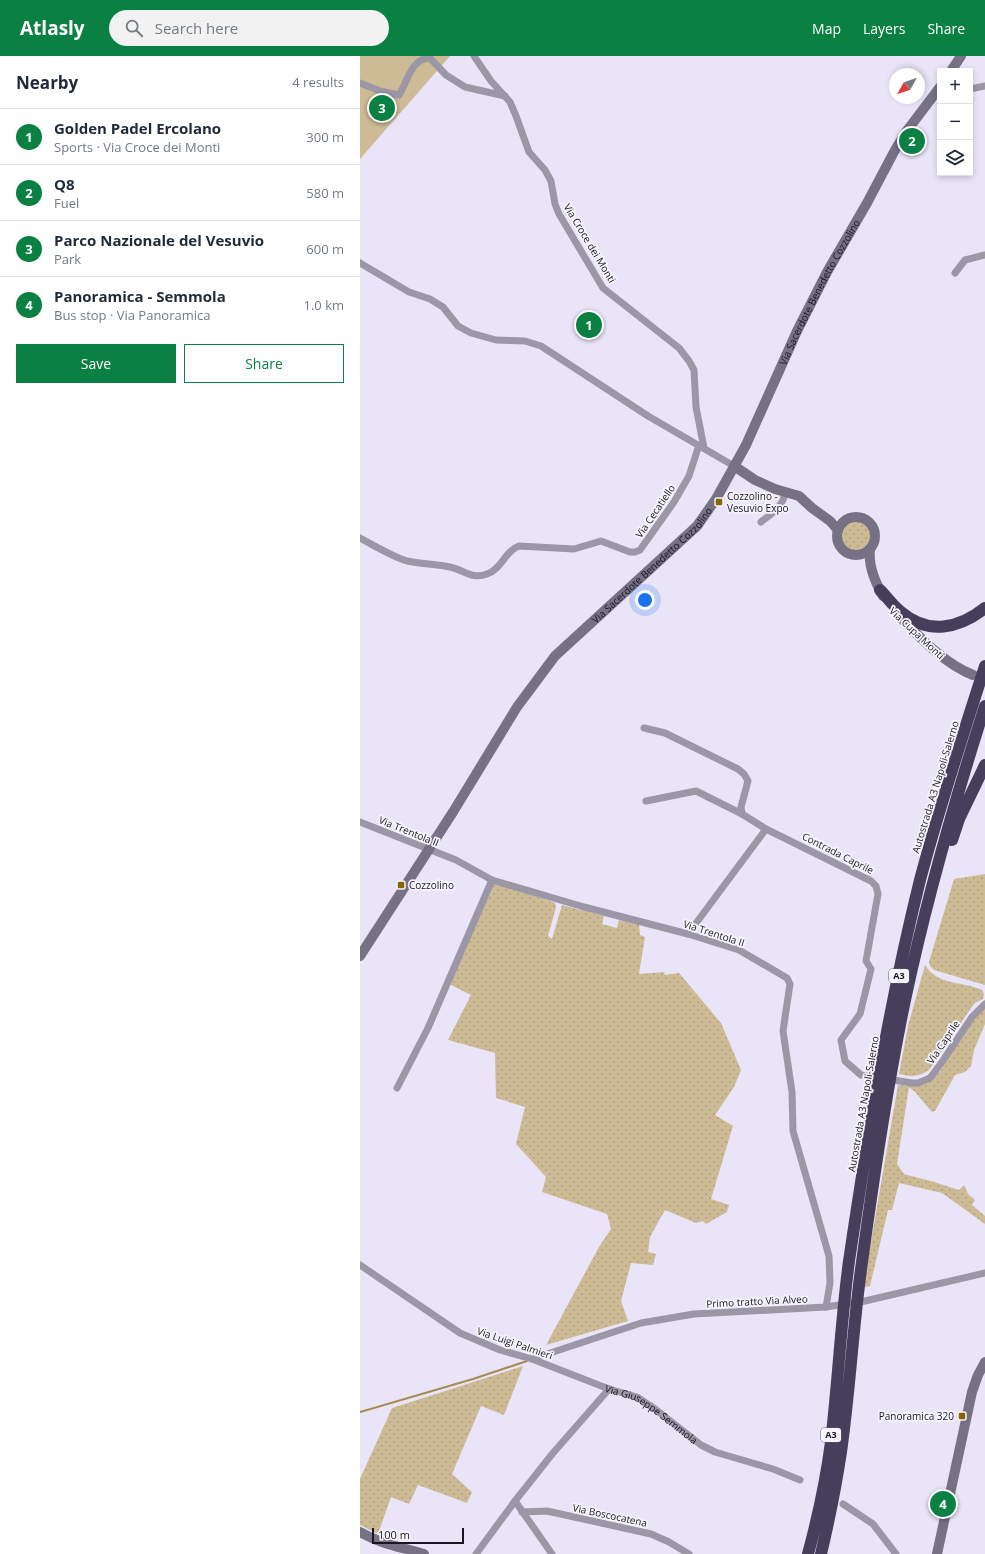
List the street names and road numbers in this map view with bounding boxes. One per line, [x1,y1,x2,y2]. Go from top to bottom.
street label: Via Croce dei Monti [561,201,619,285]
street label: Via Sacerdote Benedetto Cozzolino [776,217,863,367]
street label: Via Cecatiello [632,482,678,540]
street label: Via Sacerdote Benedetto Cozzolino [588,504,715,626]
street label: Via Cupa Monti [886,604,948,662]
street label: Autostrada A3 Napoli-Salerno [908,719,962,855]
street label: Via Trentola II [377,813,441,849]
street label: Contrada Caprile [800,829,877,877]
street label: Via Trentola II [681,916,747,950]
road number: A3 [889,969,909,983]
street label: Via Caprile [923,1017,963,1066]
street label: Autostrada A3 Napoli-Salerno [844,1035,882,1173]
street label: Primo tratto Via Alveo [706,1291,808,1311]
street label: Via Luigi Palmieri [475,1323,555,1363]
street label: Via Giuseppe Semmola [603,1381,701,1447]
road number: A3 [821,1428,841,1442]
street label: Via Boscocatena [571,1500,649,1530]

